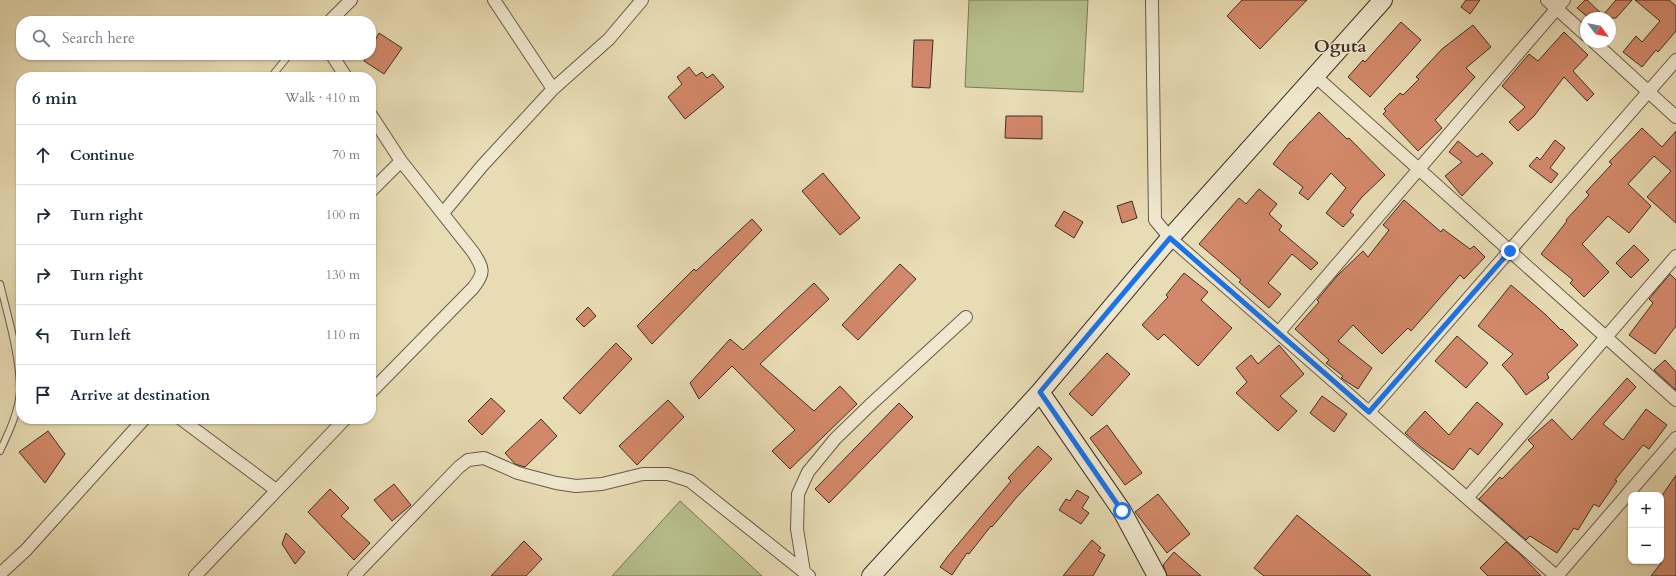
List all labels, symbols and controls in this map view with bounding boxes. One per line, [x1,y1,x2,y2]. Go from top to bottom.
north arrow [1580,12,1616,48]
search box [16,16,376,60]
icon: search [30,27,52,49]
text: Search here [62,28,135,48]
district label: Oguta [1314,34,1366,59]
text: 6 min [32,87,77,110]
text: Walk · 410 m [285,89,360,107]
icon: ahead [32,144,54,166]
text: Continue [70,145,135,165]
text: 70 m [332,146,360,164]
icon: right [32,204,54,226]
text: Turn right [70,205,143,225]
text: 100 m [326,206,360,224]
route end [1501,242,1519,260]
icon: right [32,264,54,286]
text: Turn right [70,265,143,285]
text: 130 m [326,266,360,284]
icon: left [32,324,54,346]
text: Turn left [70,325,131,345]
text: 110 m [326,326,360,344]
icon: arrive [32,384,54,406]
text: Arrive at destination [70,385,210,405]
map controls [1628,492,1664,564]
button: + [1628,492,1664,528]
route start [1113,502,1131,520]
button: − [1628,528,1664,564]

